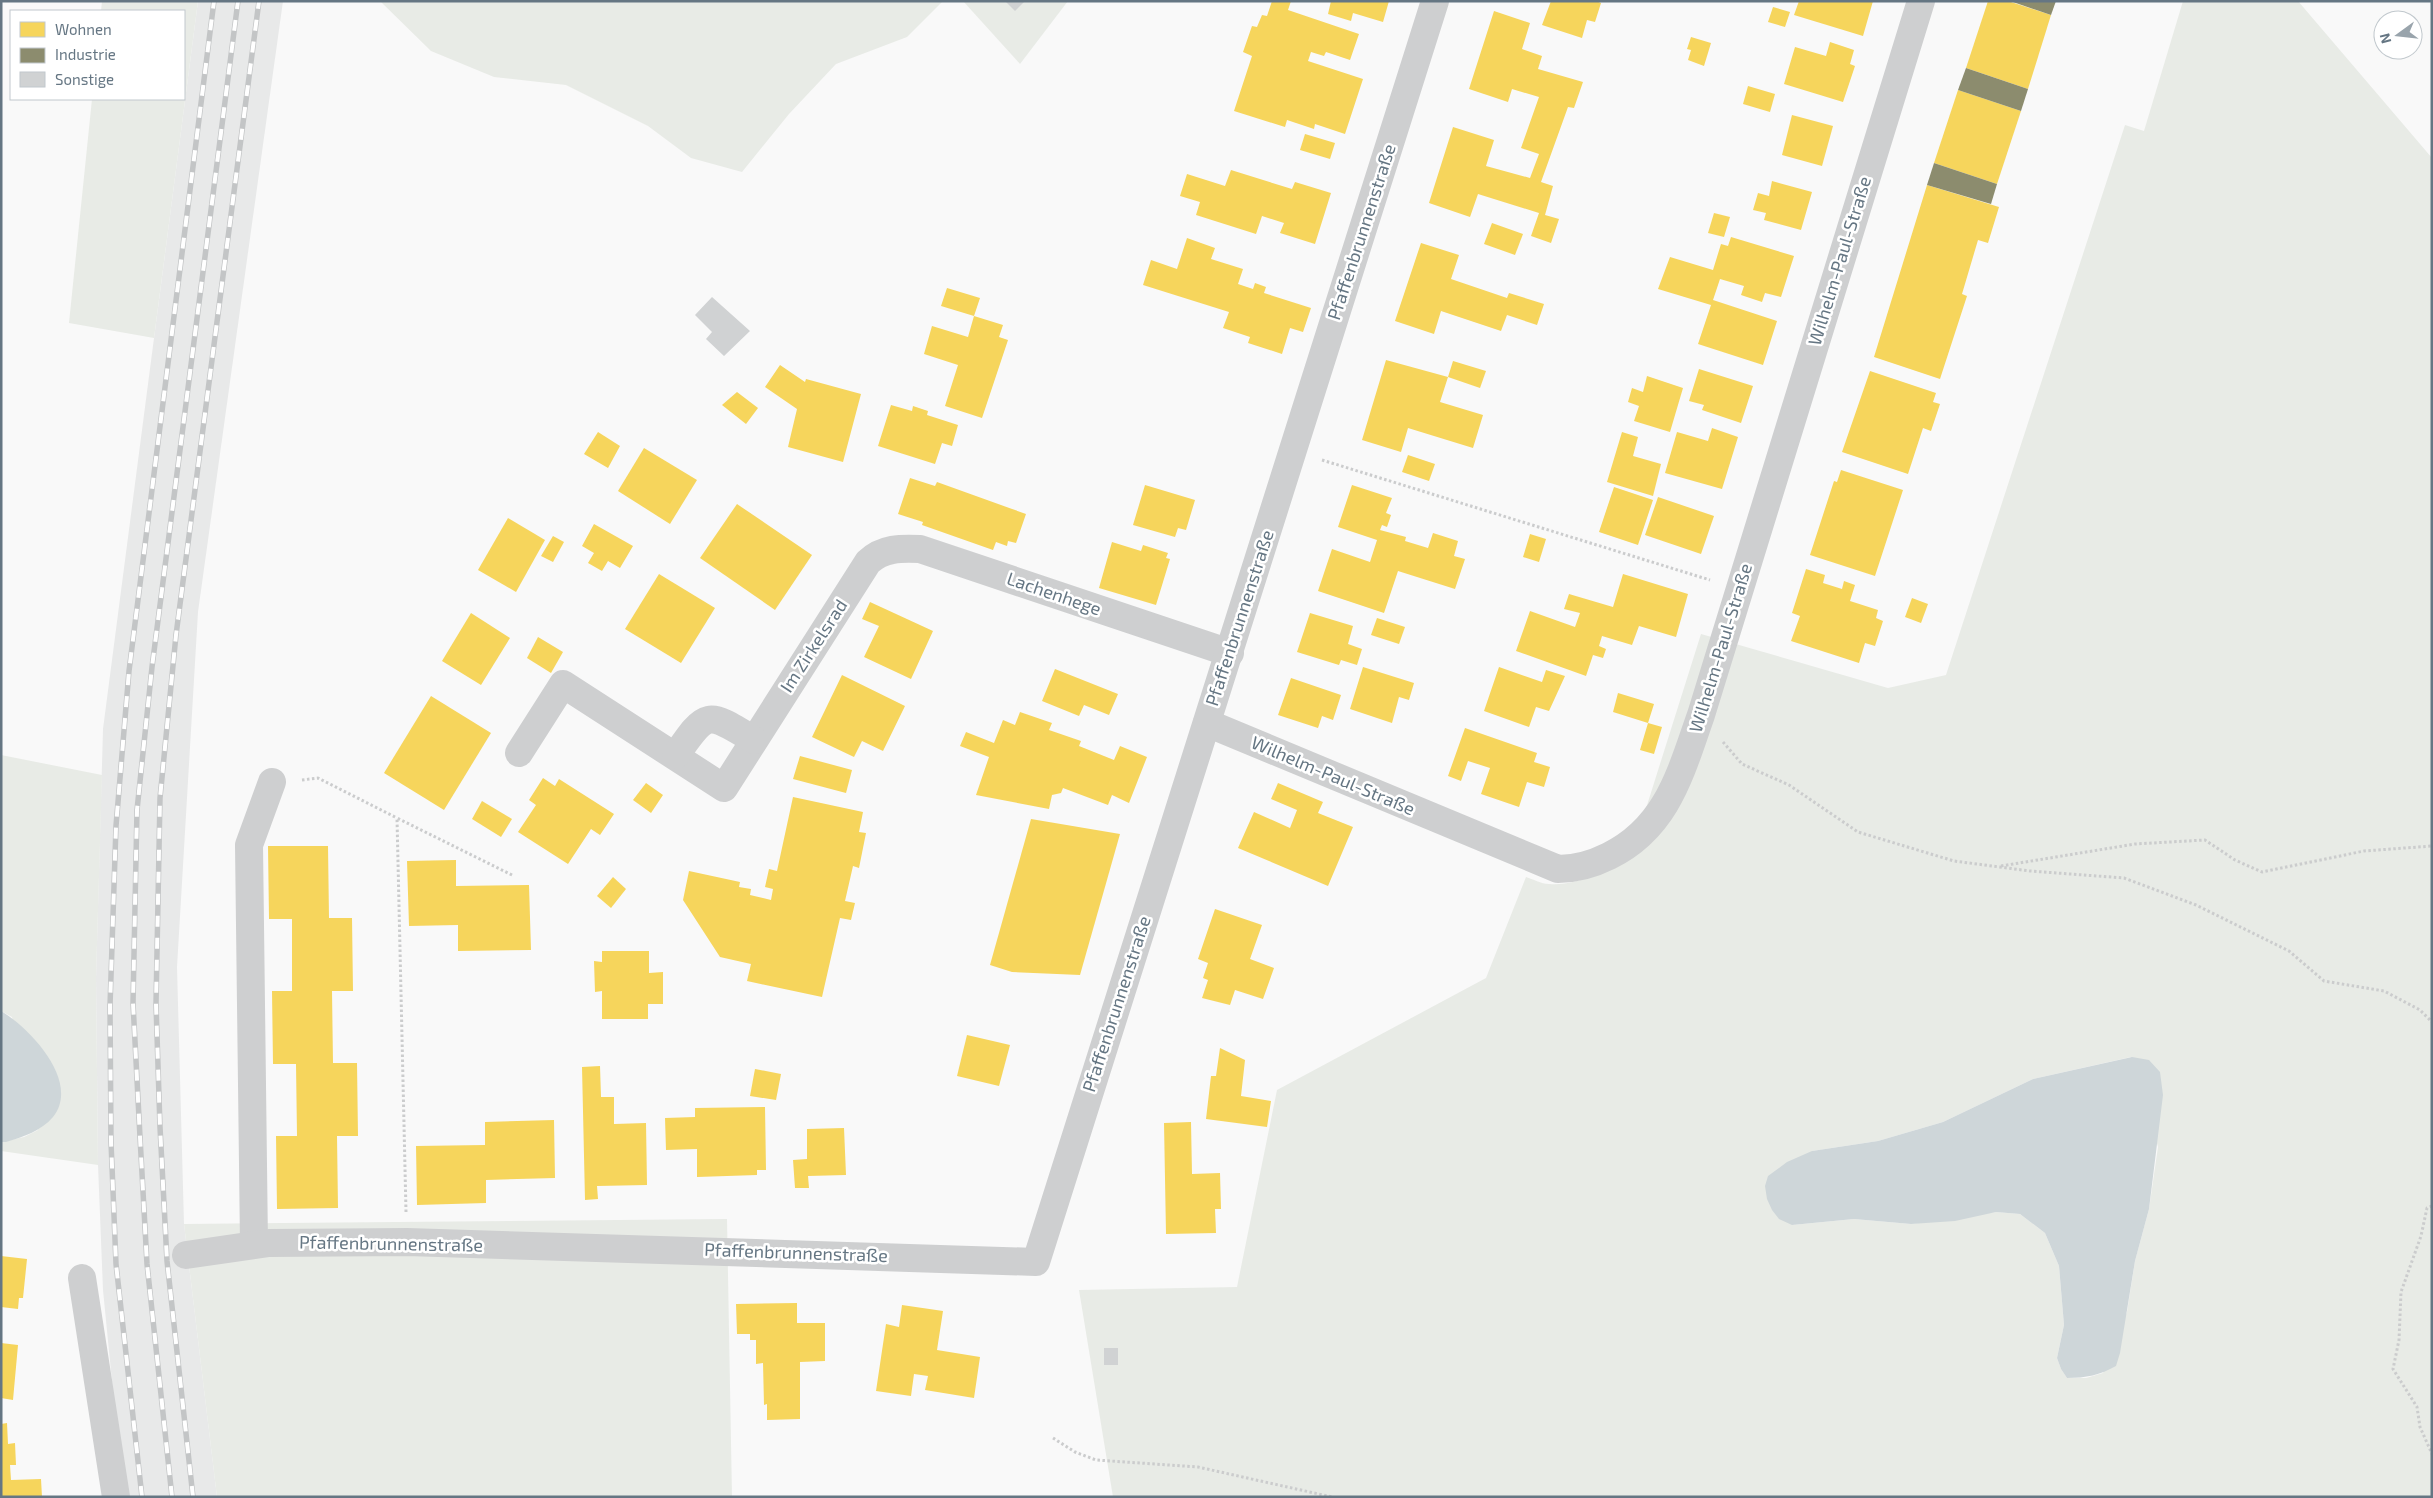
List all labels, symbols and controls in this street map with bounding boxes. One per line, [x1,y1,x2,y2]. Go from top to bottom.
legend [10,10,185,100]
north arrow [2373,10,2423,60]
text: Wohnen [55,20,112,38]
text: N [2375,31,2394,46]
text: Industrie [55,45,116,63]
text: Sonstige [55,70,114,88]
street label: Pfaffenbrunnenstraße [1322,141,1400,323]
street label: Wilhelm-Paul-Straße [1803,174,1875,348]
street label: Pfaffenbrunnenstraße [1200,527,1278,709]
street label: Wilhelm-Paul-Straße [1684,561,1756,735]
street label: Lachenhege [1004,567,1104,619]
street label: Im Zirkelsrad [775,595,851,696]
street label: Wilhelm-Paul-Straße [1248,731,1418,819]
street label: Pfaffenbrunnenstraße [1077,913,1155,1095]
street label: Pfaffenbrunnenstraße [299,1230,483,1256]
street label: Pfaffenbrunnenstraße [704,1238,888,1266]

